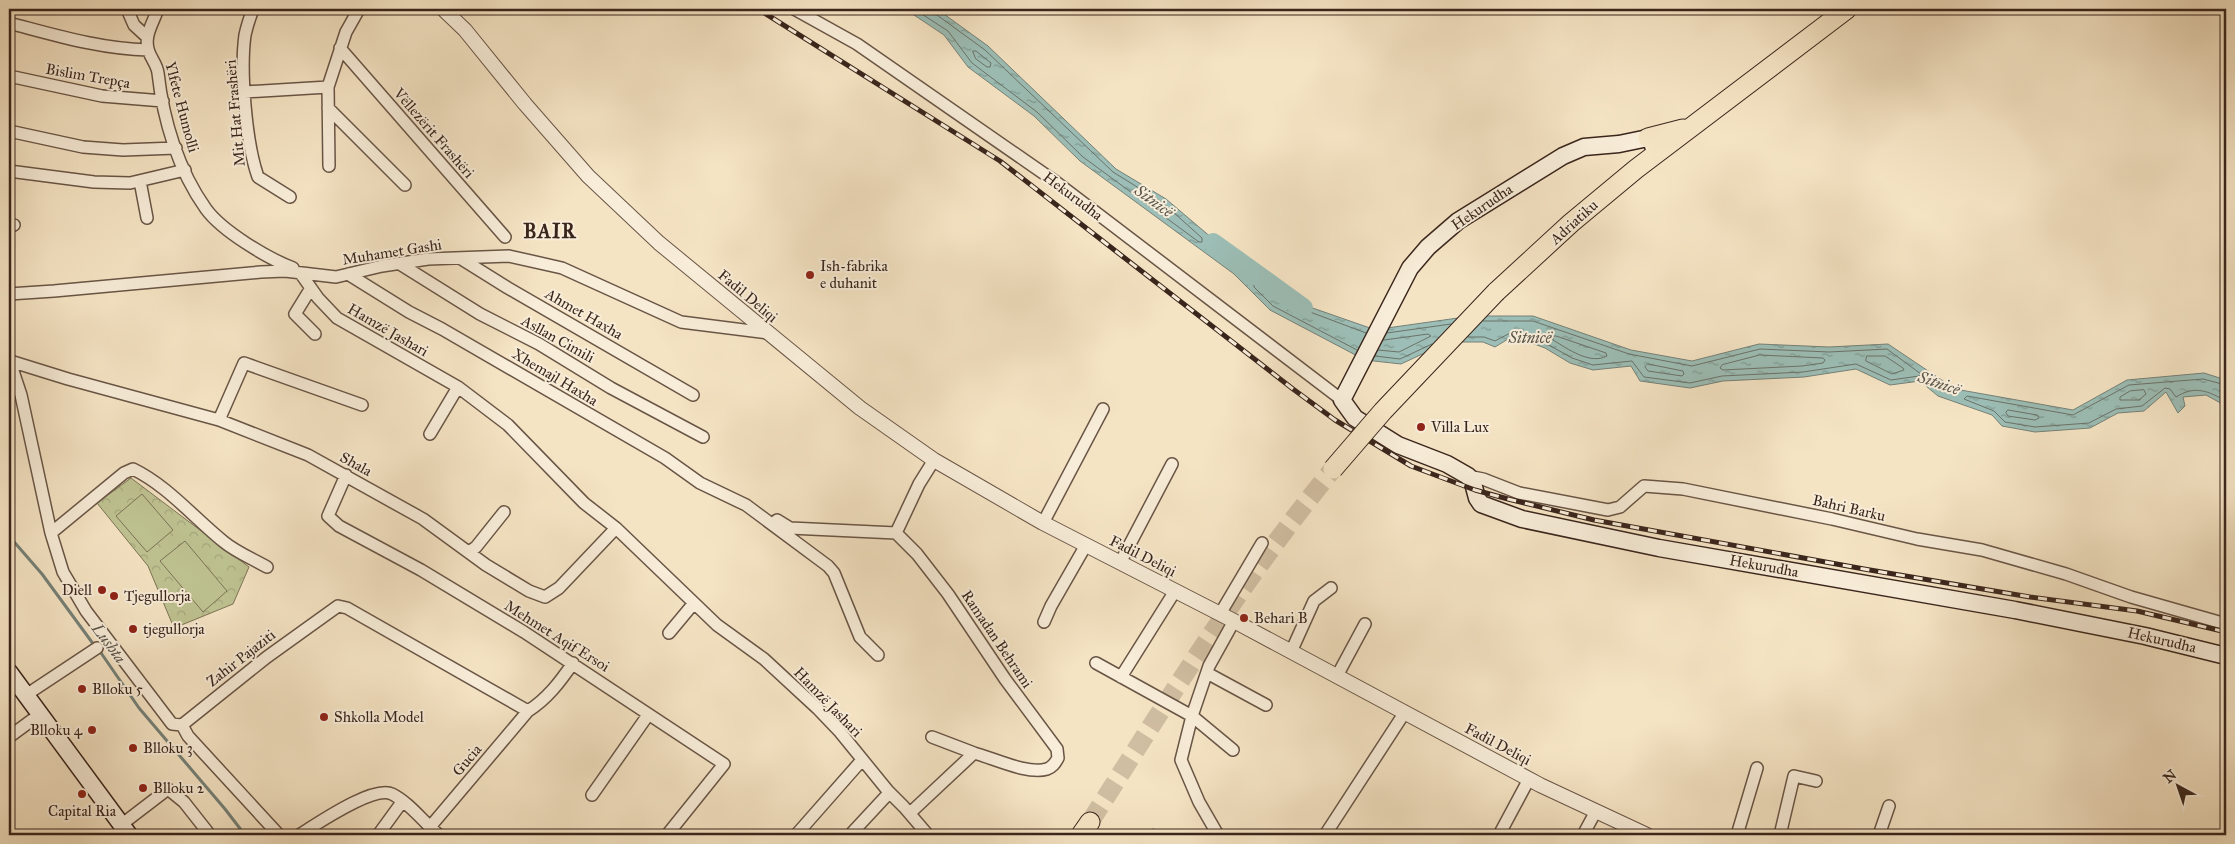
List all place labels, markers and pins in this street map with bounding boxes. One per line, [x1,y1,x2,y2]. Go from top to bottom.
place label: Ish-fabrika e duhanit [820,257,889,292]
marker: Ish-fabrika e duhanit [804,269,816,281]
place label: Villa Lux [1430,418,1489,436]
marker: Villa Lux [1415,421,1427,433]
place label: Diell [62,581,93,599]
marker: Diell [96,584,108,596]
place label: Tjegullorja [124,587,191,605]
marker: Tjegullorja [108,590,120,602]
place label: Behari B [1254,609,1308,627]
marker: Behari B [1238,612,1250,624]
place label: tjegullorja [143,620,205,638]
marker: tjegullorja [127,623,139,635]
place label: Blloku 5 [92,680,143,698]
marker: Blloku 5 [76,683,88,695]
place label: Shkolla Model [334,708,425,726]
marker: Shkolla Model [318,711,330,723]
place label: Blloku 4 [30,721,83,739]
marker: Blloku 4 [86,724,98,736]
place label: Blloku 3 [143,739,193,757]
marker: Blloku 3 [127,742,139,754]
place label: Blloku 2 [153,779,205,797]
marker: Blloku 2 [137,782,149,794]
marker: Capital Ria [76,788,88,800]
place label: Capital Ria [48,802,117,820]

